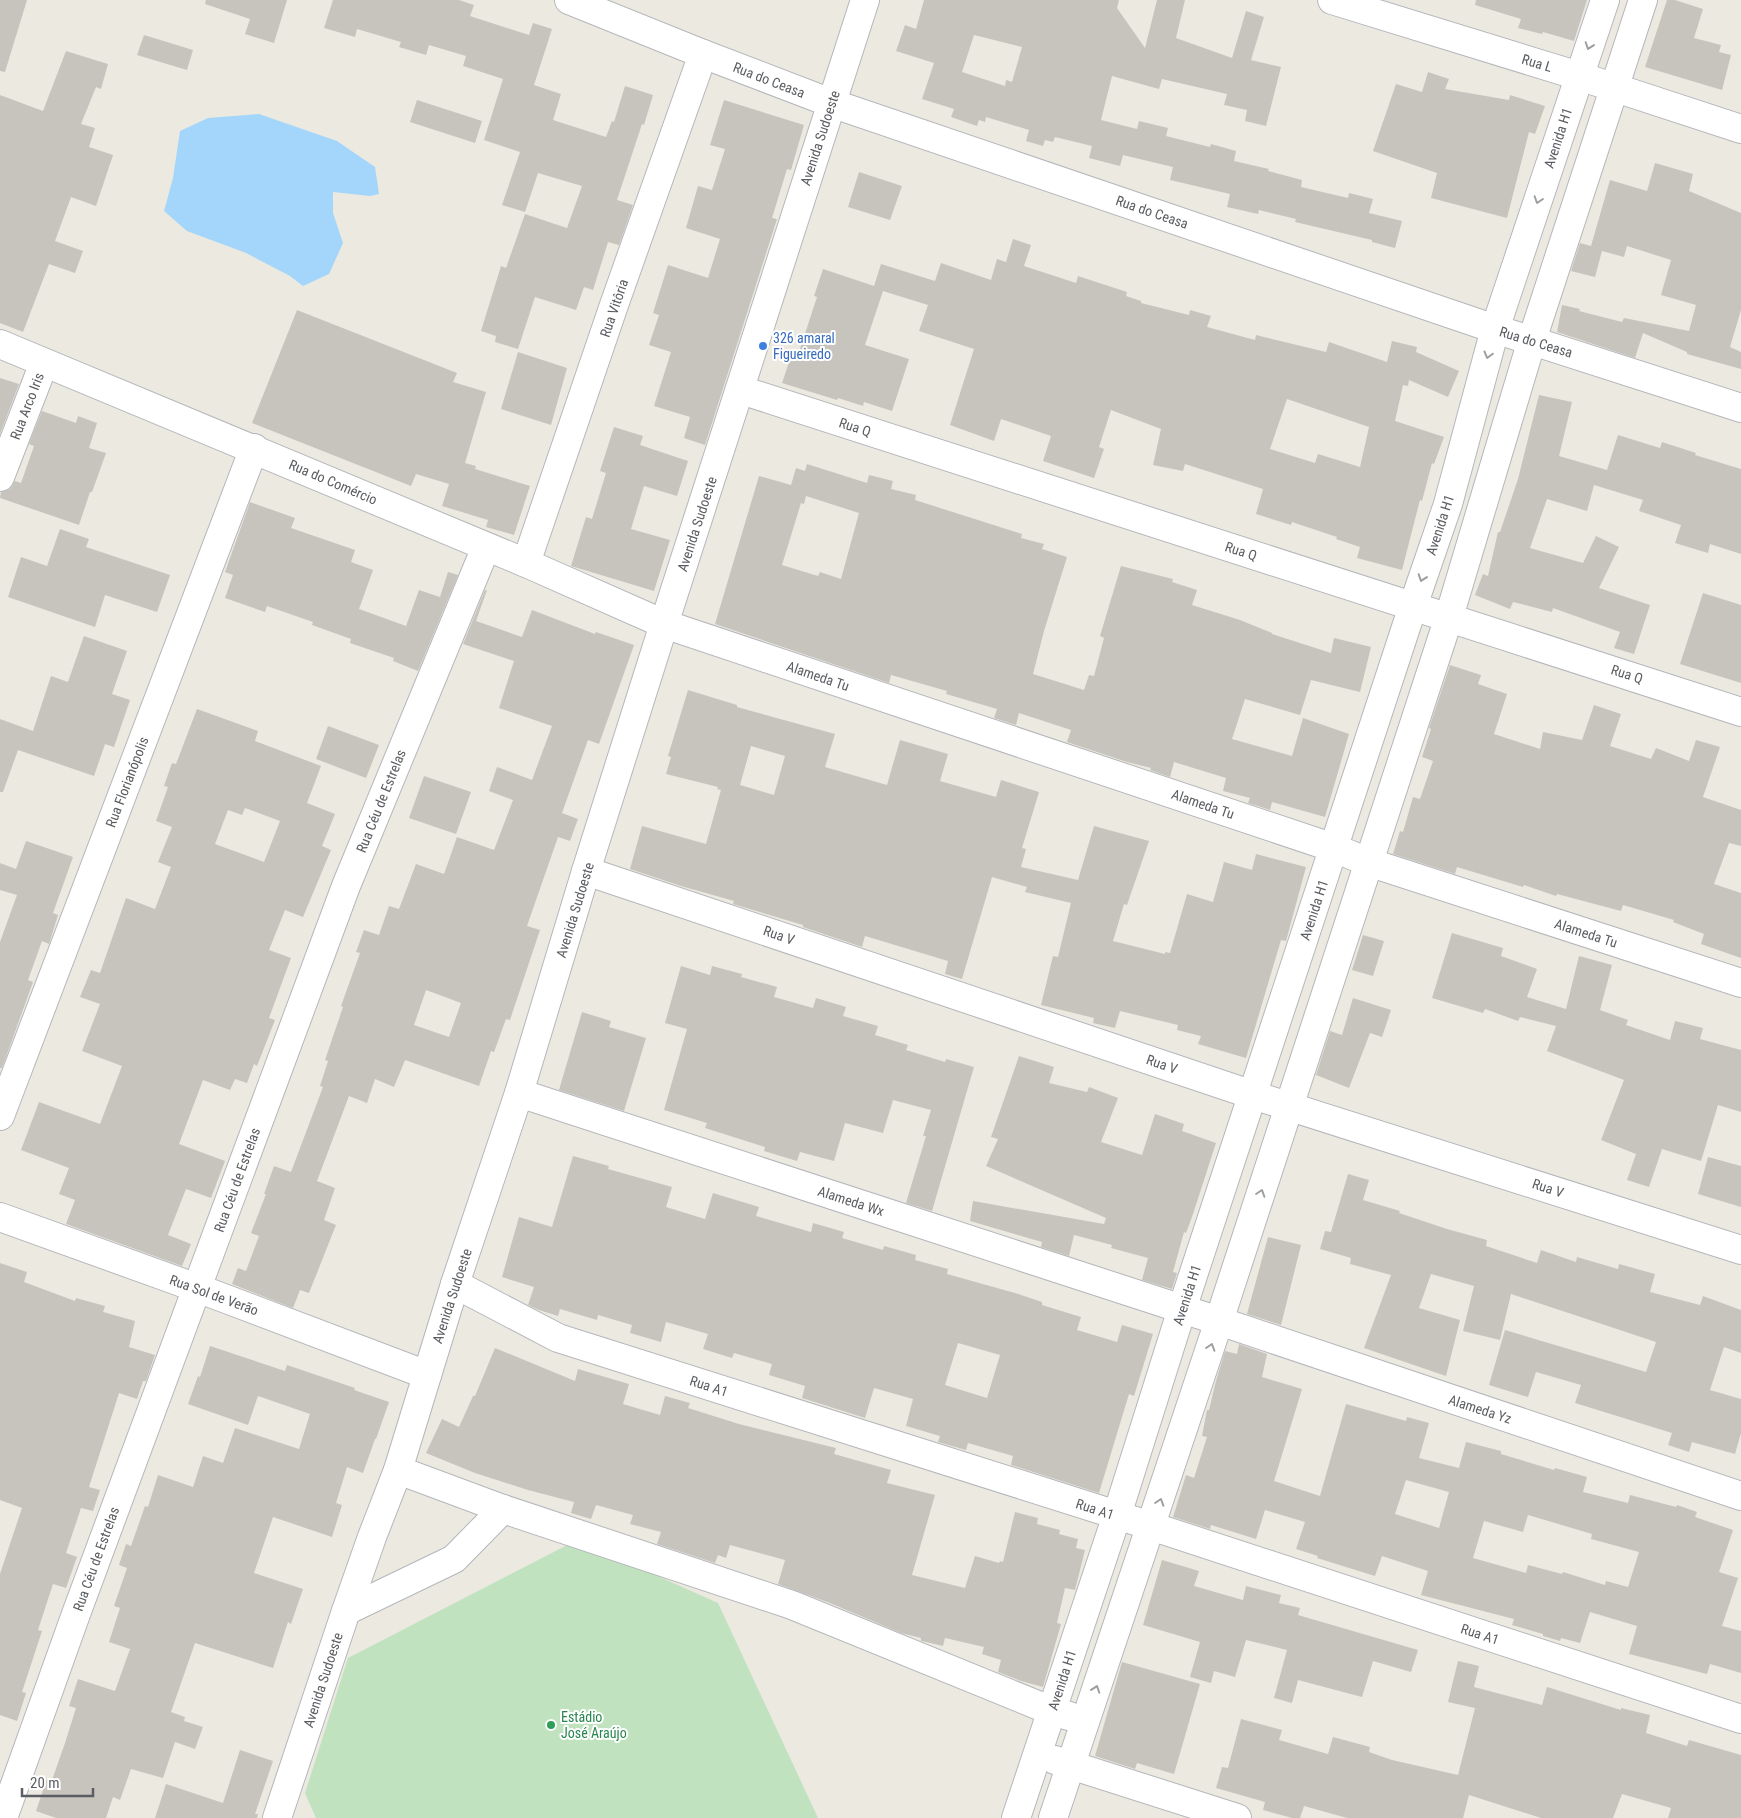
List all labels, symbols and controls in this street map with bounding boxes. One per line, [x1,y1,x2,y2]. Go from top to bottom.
one-way arrow [1585,41,1595,50]
street label: Rua L [1520,51,1554,75]
street label: Rua do Ceasa [731,59,807,101]
street label: Avenida Sudoeste [797,88,843,187]
street label: Avenida H1 [1541,106,1575,170]
street label: Rua do Ceasa [1114,192,1190,232]
one-way arrow [1533,196,1543,204]
street label: Rua Vitôria [597,277,631,339]
street label: Rua do Ceasa [1498,323,1574,361]
place label: 326 amaral Figueiredo [773,330,835,362]
marker: 326 amaral Figueiredo [757,340,769,352]
one-way arrow [1483,351,1494,359]
street label: Rua Arco Iris [7,370,47,442]
street label: Rua Q [837,414,873,440]
street label: Rua do Comércio [287,456,379,508]
street label: Avenida Sudoeste [674,474,720,573]
street label: Avenida H1 [1423,493,1457,557]
street label: Rua Q [1223,538,1259,564]
one-way arrow [1418,573,1428,582]
street label: Alameda Tu [785,658,851,694]
street label: Rua Q [1609,661,1645,687]
street label: Rua Florianópolis [102,734,152,830]
street label: Rua Céu de Estrelas [353,747,409,855]
street label: Alameda Tu [1170,786,1236,822]
street label: Avenida Sudoeste [553,860,597,960]
street label: Avenida H1 [1297,878,1331,942]
street label: Alameda Tu [1553,915,1619,951]
street label: Rua V [761,922,797,948]
street label: Rua V [1144,1051,1180,1077]
street label: Rua Céu de Estrelas [211,1126,263,1234]
street label: Rua V [1530,1175,1566,1201]
street label: Alameda Wx [816,1183,886,1219]
one-way arrow [1256,1189,1266,1198]
street label: Avenida Sudoeste [429,1246,475,1345]
street label: Avenida H1 [1170,1263,1204,1327]
street label: Rua Sol de Verão [167,1272,261,1318]
one-way arrow [1205,1344,1215,1352]
street label: Rua A1 [688,1372,730,1400]
street label: Alameda Yz [1446,1391,1514,1427]
street label: Rua A1 [1074,1495,1116,1523]
one-way arrow [1154,1498,1164,1506]
street label: Rua Céu de Estrelas [70,1505,122,1613]
street label: Rua A1 [1459,1620,1501,1648]
street label: Avenida Sudoeste [300,1630,346,1729]
street label: Avenida H1 [1045,1648,1079,1712]
one-way arrow [1090,1685,1100,1693]
place label: Estádio José Araújo [561,1709,627,1741]
marker: Estádio José Araújo [545,1719,557,1731]
scale bar [22,1766,94,1798]
text: 20 m [30,1774,60,1792]

